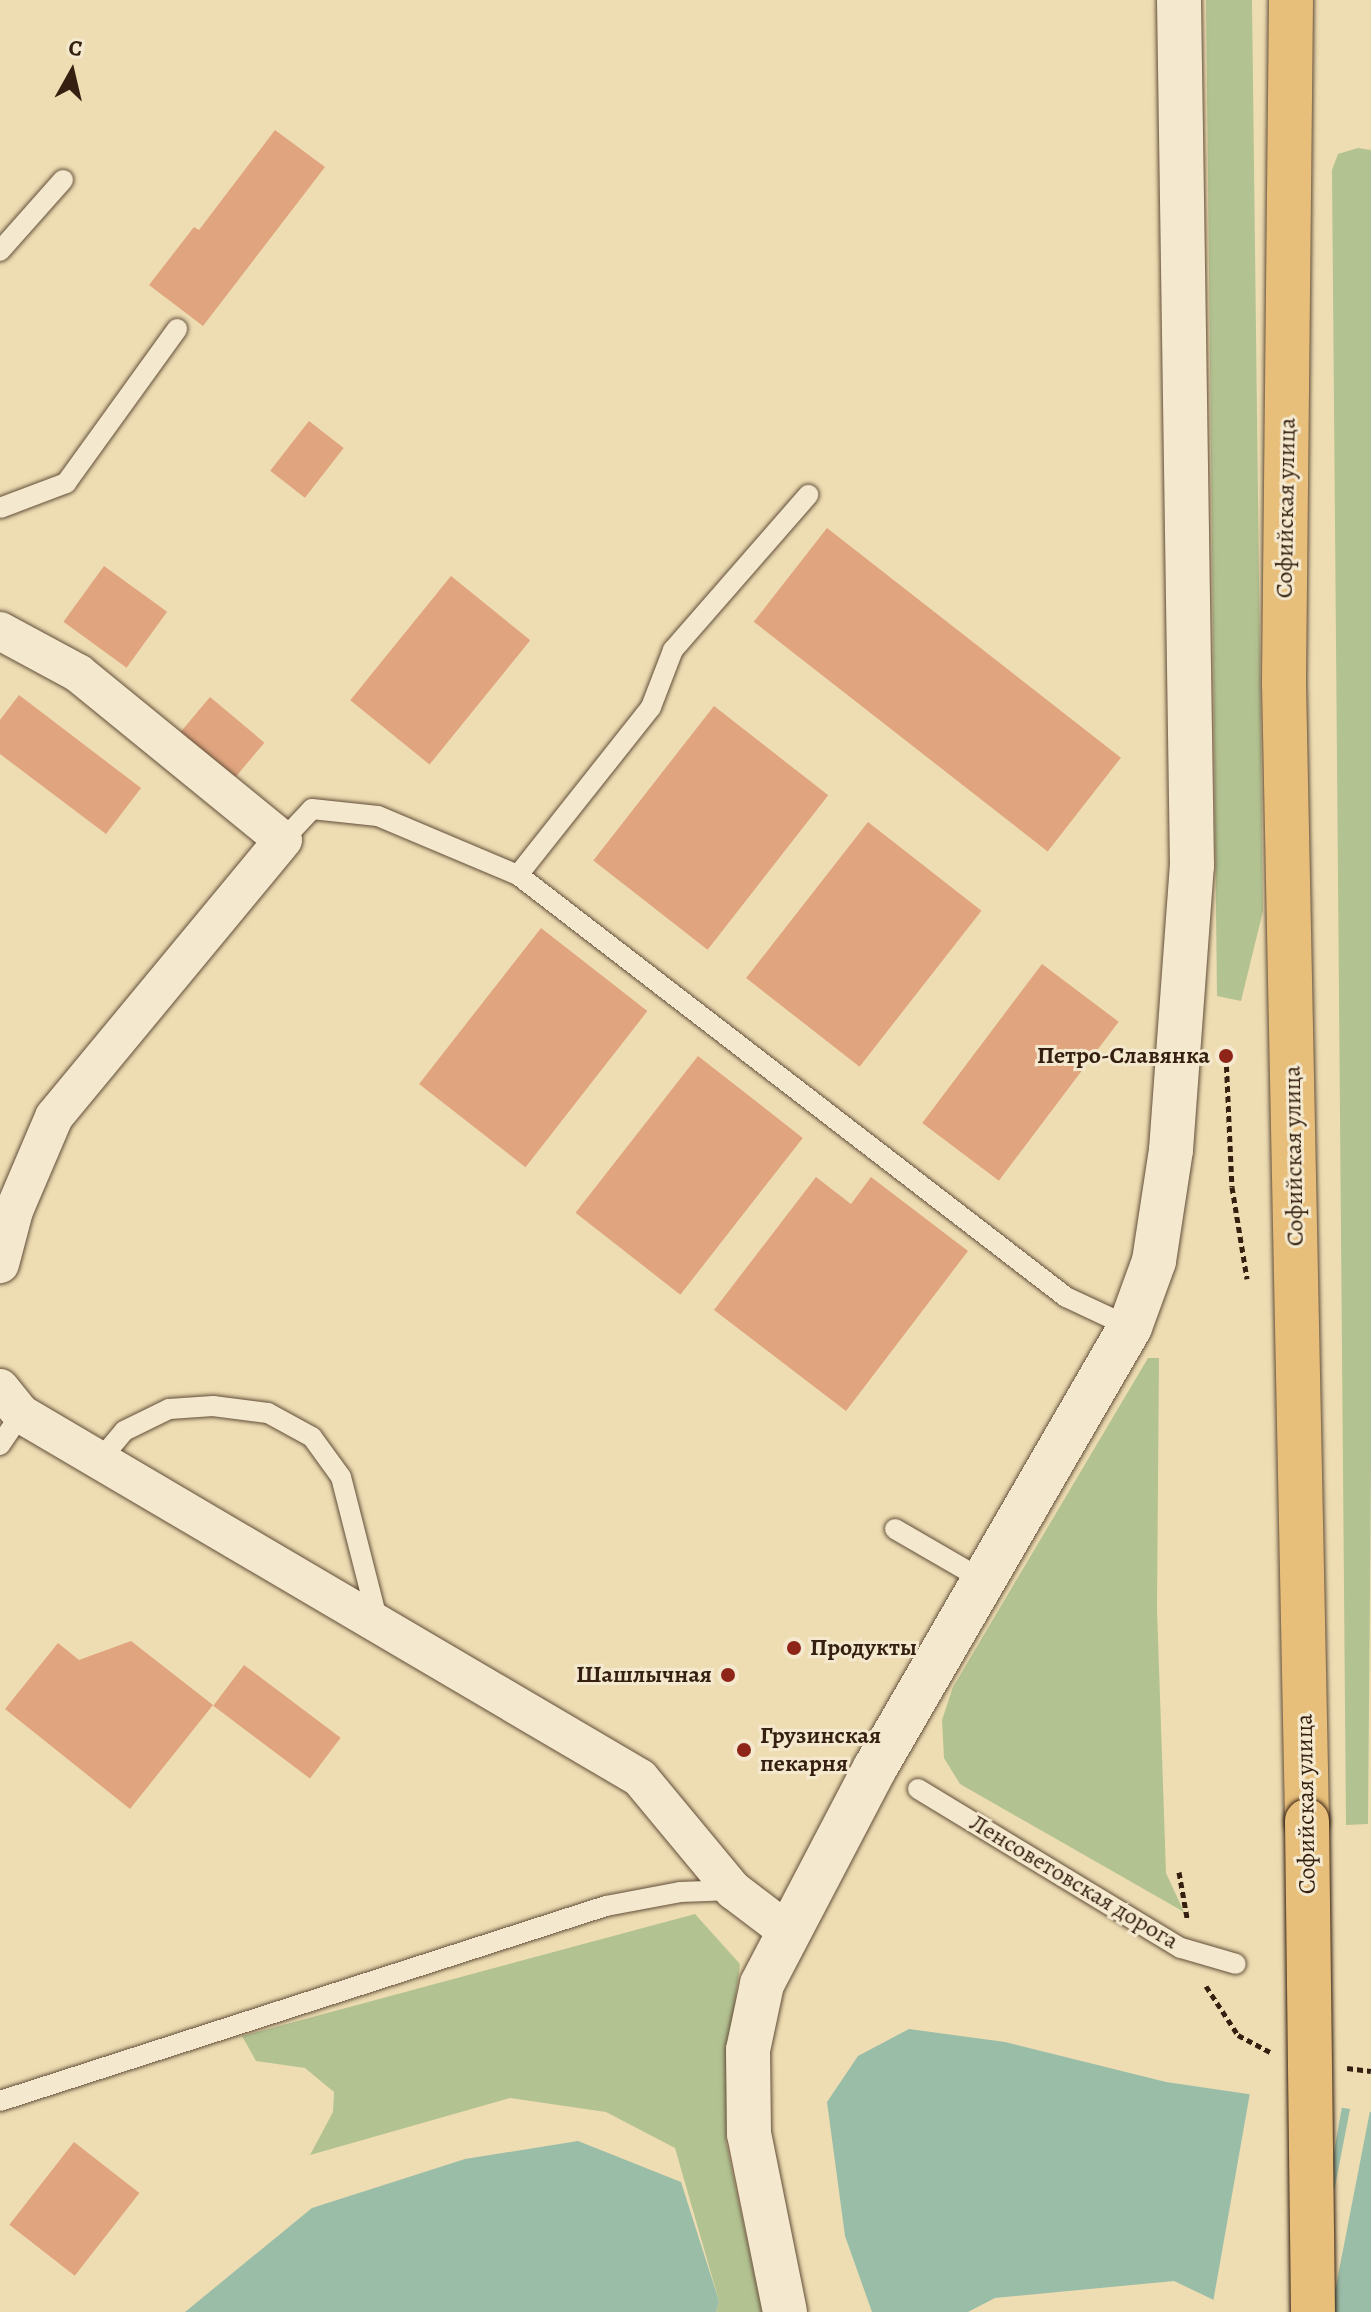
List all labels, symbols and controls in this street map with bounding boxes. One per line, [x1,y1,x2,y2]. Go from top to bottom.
north arrow [32,32,112,112]
text: С [67,32,84,64]
street label: Софийская улица [1270,418,1302,598]
place label: Петро-Славянка [1037,1042,1210,1070]
marker: Петро-Славянка [1217,1047,1235,1065]
street label: Софийская улица [1278,1066,1310,1246]
place label: Продукты [810,1634,917,1662]
marker: Продукты [785,1639,803,1657]
place label: Шашлычная [576,1661,712,1689]
marker: Шашлычная [719,1666,737,1684]
street label: Софийская улица [1290,1714,1322,1894]
place label: Грузинская пекарня [760,1722,881,1778]
marker: Грузинская пекарня [735,1741,753,1759]
street label: Ленсоветовская дорога [964,1808,1184,1956]

